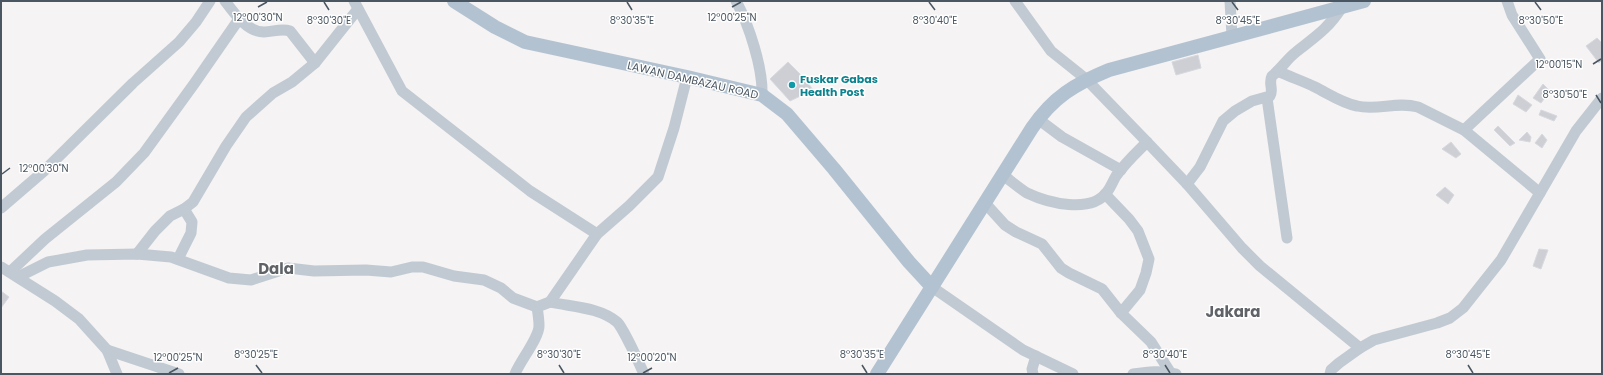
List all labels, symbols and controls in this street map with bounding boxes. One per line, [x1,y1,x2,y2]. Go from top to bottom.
text: 12°00'30"N [233,10,283,25]
text: 12°00'25"N [707,10,757,25]
text: 8°30'30"E [307,13,351,28]
text: 8°30'35"E [610,13,654,28]
text: 8°30'40"E [913,13,957,28]
text: 8°30'45"E [1216,13,1260,28]
text: 8°30'50"E [1519,13,1563,28]
street label: LAWAN DAMBAZAU ROAD [626,57,760,103]
text: 12°00'15"N [1536,57,1582,72]
place label: Fuskar Gabas Health Post [800,71,878,100]
marker: Fuskar Gabas Health Post [787,80,797,90]
text: 8°30'50"E [1543,87,1587,102]
text: 12°00'30"N [19,161,69,176]
district label: Dala [258,258,294,279]
district label: Jakara [1206,301,1260,322]
text: 8°30'25"E [234,347,278,362]
text: 8°30'30"E [537,347,581,362]
text: 8°30'35"E [840,347,884,362]
text: 8°30'40"E [1143,347,1187,362]
text: 8°30'45"E [1446,347,1490,362]
text: 12°00'25"N [153,350,203,365]
text: 12°00'20"N [627,350,677,365]

